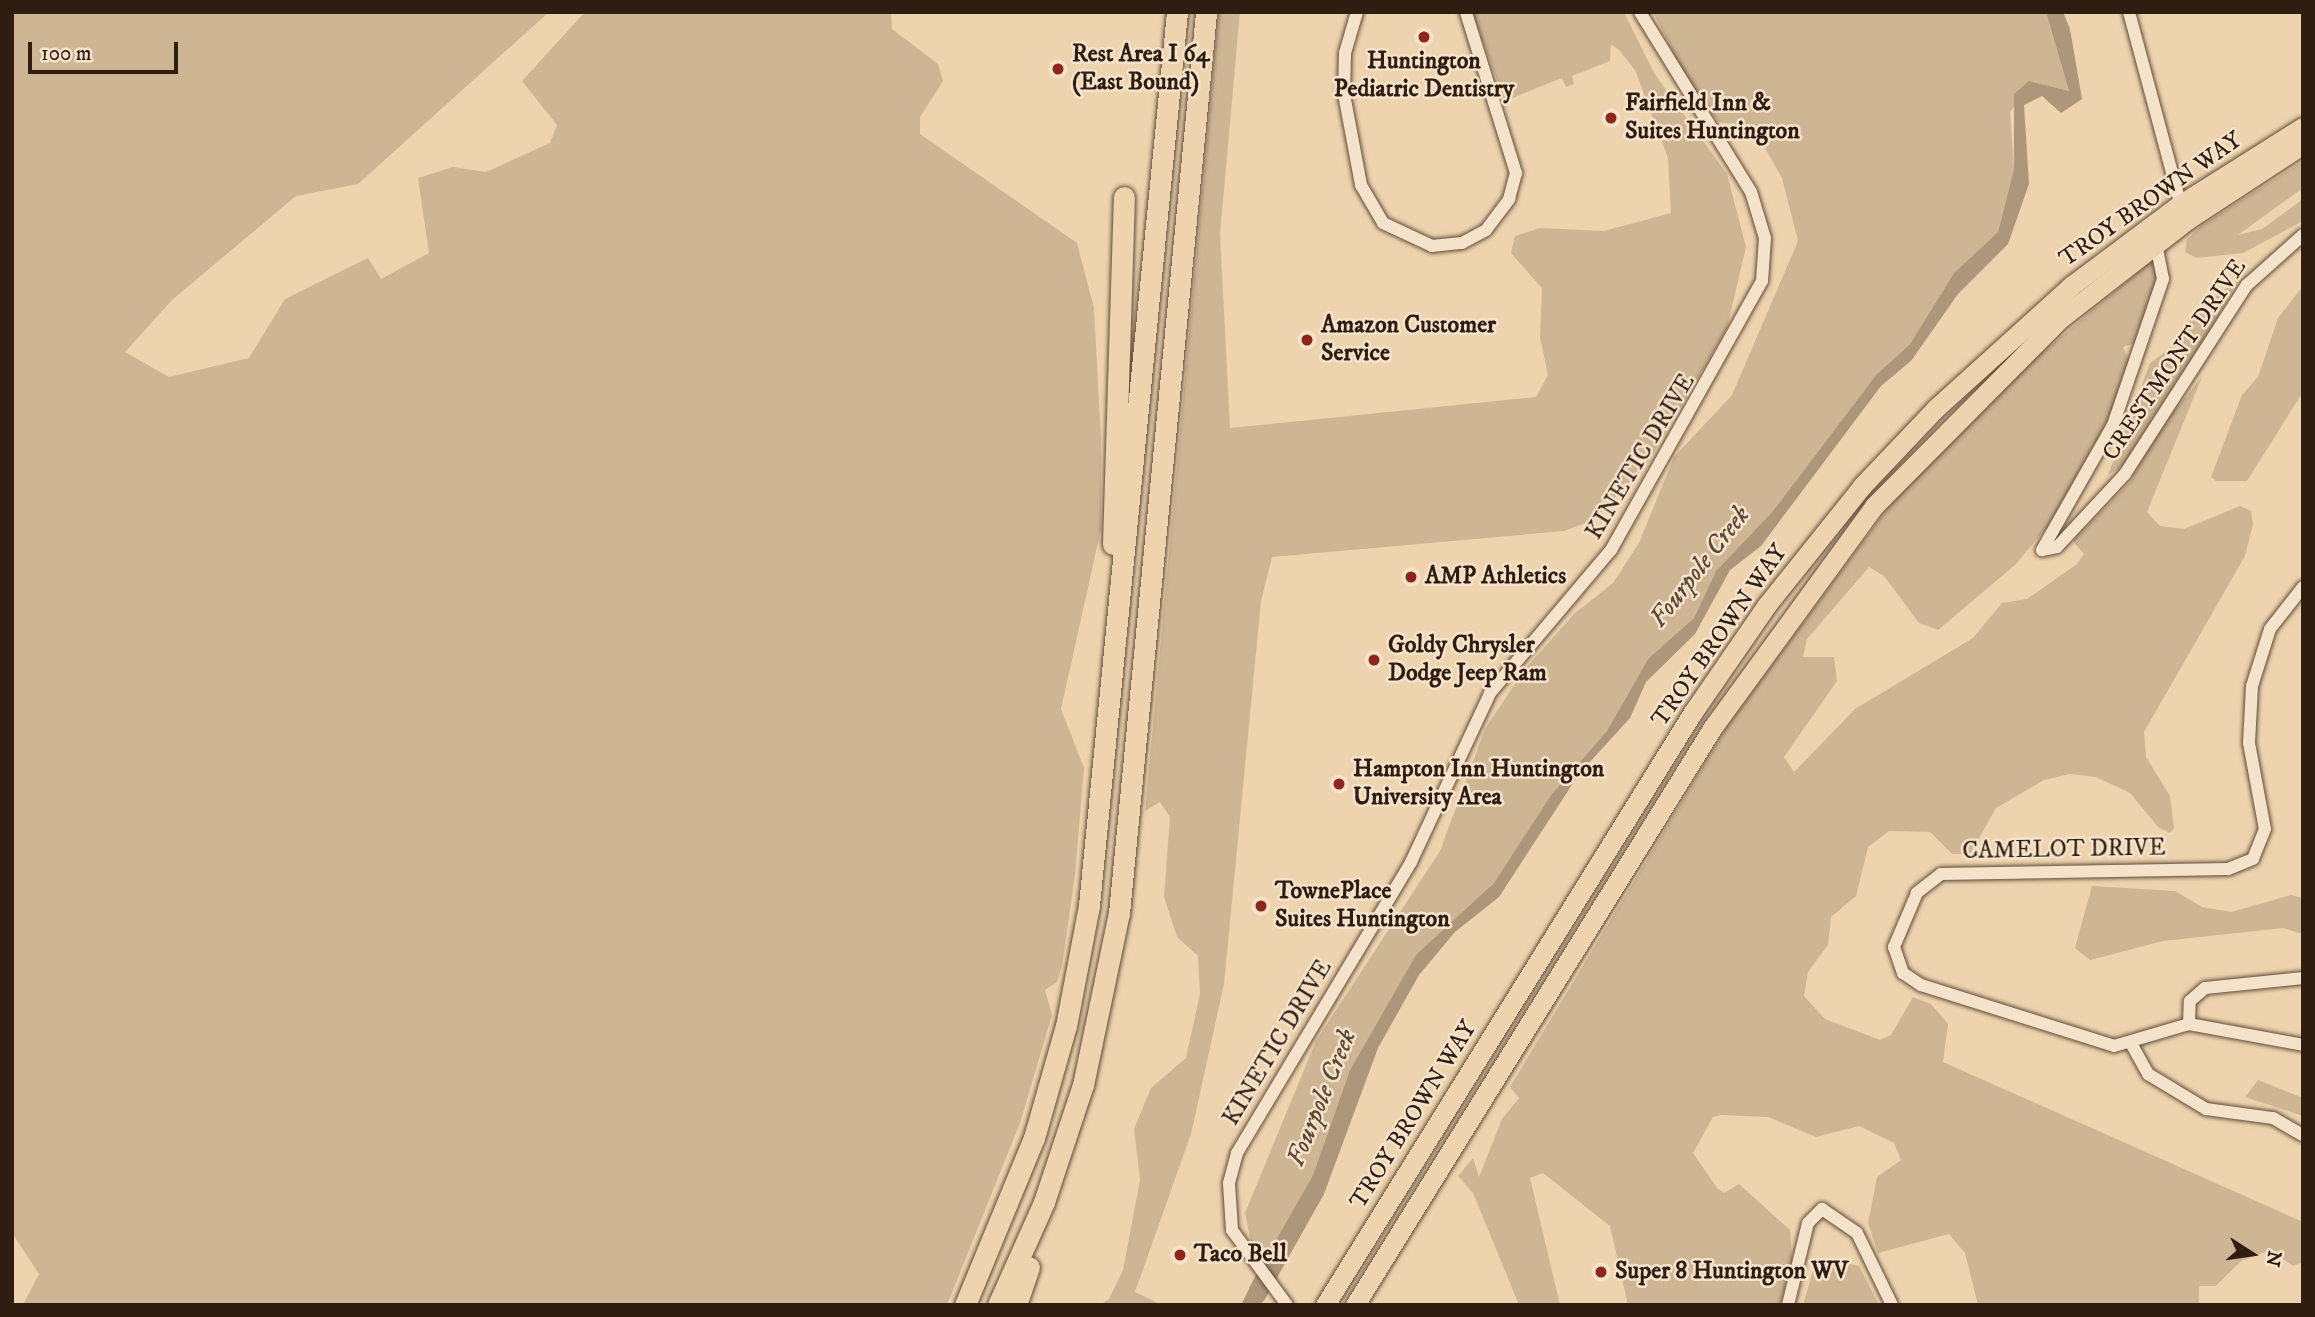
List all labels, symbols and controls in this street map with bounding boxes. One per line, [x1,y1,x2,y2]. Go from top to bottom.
scale bar [32,28,182,72]
marker: Huntington Pediatric Dentistry [1416,29,1432,45]
text: 100 m [41,41,92,67]
place label: Rest Area I 64 (East Bound) [1072,41,1209,97]
place label: Huntington Pediatric Dentistry [1334,48,1514,104]
marker: Rest Area I 64 (East Bound) [1050,61,1066,77]
place label: Fairfield Inn & Suites Huntington [1625,90,1800,146]
marker: Fairfield Inn & Suites Huntington [1603,110,1619,126]
street label: TROY BROWN WAY [2054,126,2248,274]
street label: CRESTMONT DRIVE [2097,254,2253,466]
place label: Amazon Customer Service [1321,312,1496,368]
marker: Amazon Customer Service [1299,332,1315,348]
street label: KINETIC DRIVE [1580,369,1702,545]
water label: Fourpole Creek [1643,500,1757,634]
street label: TROY BROWN WAY [1646,539,1794,733]
place label: AMP Athletics [1425,563,1566,591]
marker: AMP Athletics [1403,569,1419,585]
place label: Goldy Chrysler Dodge Jeep Ram [1388,632,1547,688]
marker: Goldy Chrysler Dodge Jeep Ram [1366,652,1382,668]
place label: Hampton Inn Huntington University Area [1353,756,1604,812]
marker: Hampton Inn Huntington University Area [1331,776,1347,792]
street label: CAMELOT DRIVE [1962,834,2166,866]
place label: TownePlace Suites Huntington [1275,878,1450,934]
marker: TownePlace Suites Huntington [1253,898,1269,914]
street label: KINETIC DRIVE [1217,955,1339,1131]
street label: TROY BROWN WAY [1344,1016,1484,1214]
water label: Fourpole Creek [1280,1025,1364,1171]
north arrow [2217,1219,2287,1289]
place label: Taco Bell [1194,1241,1287,1269]
marker: Taco Bell [1172,1247,1188,1263]
text: N [2260,1248,2286,1268]
place label: Super 8 Huntington WV [1615,1258,1848,1286]
marker: Super 8 Huntington WV [1593,1264,1609,1280]

